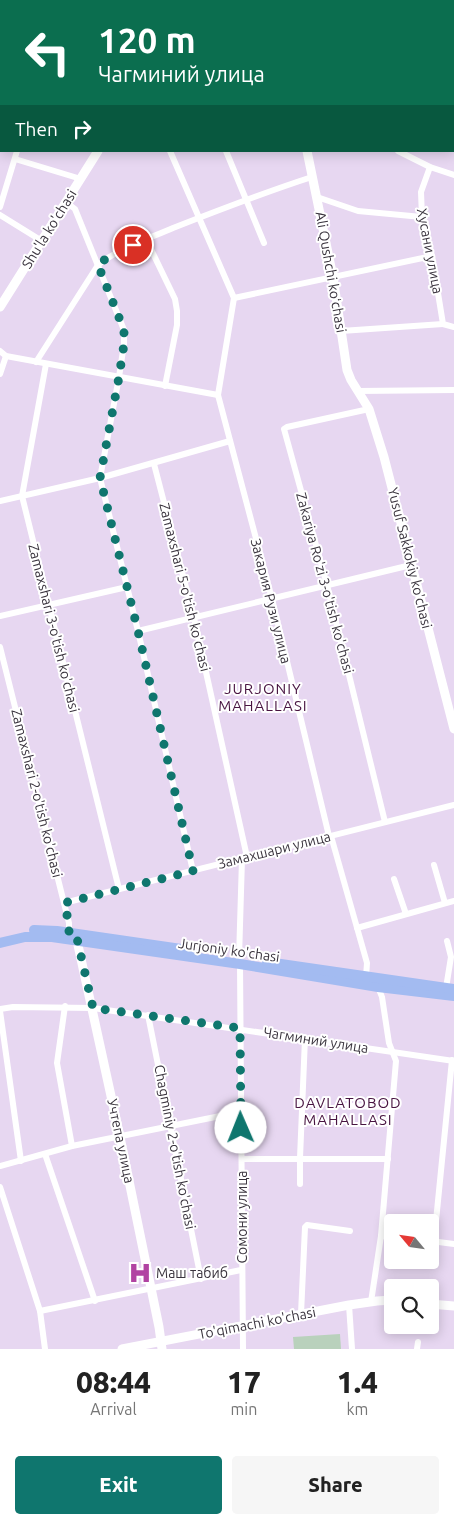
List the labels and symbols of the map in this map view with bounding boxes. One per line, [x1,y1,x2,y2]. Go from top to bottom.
street label: Shu'la ko'chasi [18,187,80,271]
street label: Хусани улица [414,207,446,295]
street label: Ali Qushchi koʻchasi [312,210,350,334]
pin [112,224,154,266]
street label: Yusuf Sakkokiy ko'chasi [385,486,435,630]
street label: Zakariya Ro'zi 3-o'tish ko'chasi [293,491,357,675]
street label: Zamaxshari 5-o'tish ko'chasi [156,501,214,673]
street label: Закария Рузи улица [248,537,294,665]
street label: Zamaxshari 3-o'tish ko'chasi [25,542,83,714]
district label: JURJONIY MAHALLASI [218,680,308,714]
street label: Zamaxshari 2-o'tish ko'chasi [8,707,66,879]
street label: Замахшари улица [216,828,332,872]
street label: Jurjoniy ko'chasi [177,935,281,965]
street label: Чагминий улица [262,1024,370,1056]
street label: Chagminiy 2-o'tish ko'chasi [151,1063,199,1231]
district label: DAVLATOBOD MAHALLASI [294,1094,402,1128]
street label: Учтепа улица [104,1097,138,1185]
position arrow [214,1101,266,1153]
street label: Сомони улица [234,1170,250,1264]
north arrow [384,1214,439,1269]
hospital icon: Маш табиб [127,1260,153,1286]
place label: Маш табиб [156,1265,228,1281]
street label: To'qimachi ko'chasi [197,1304,317,1342]

